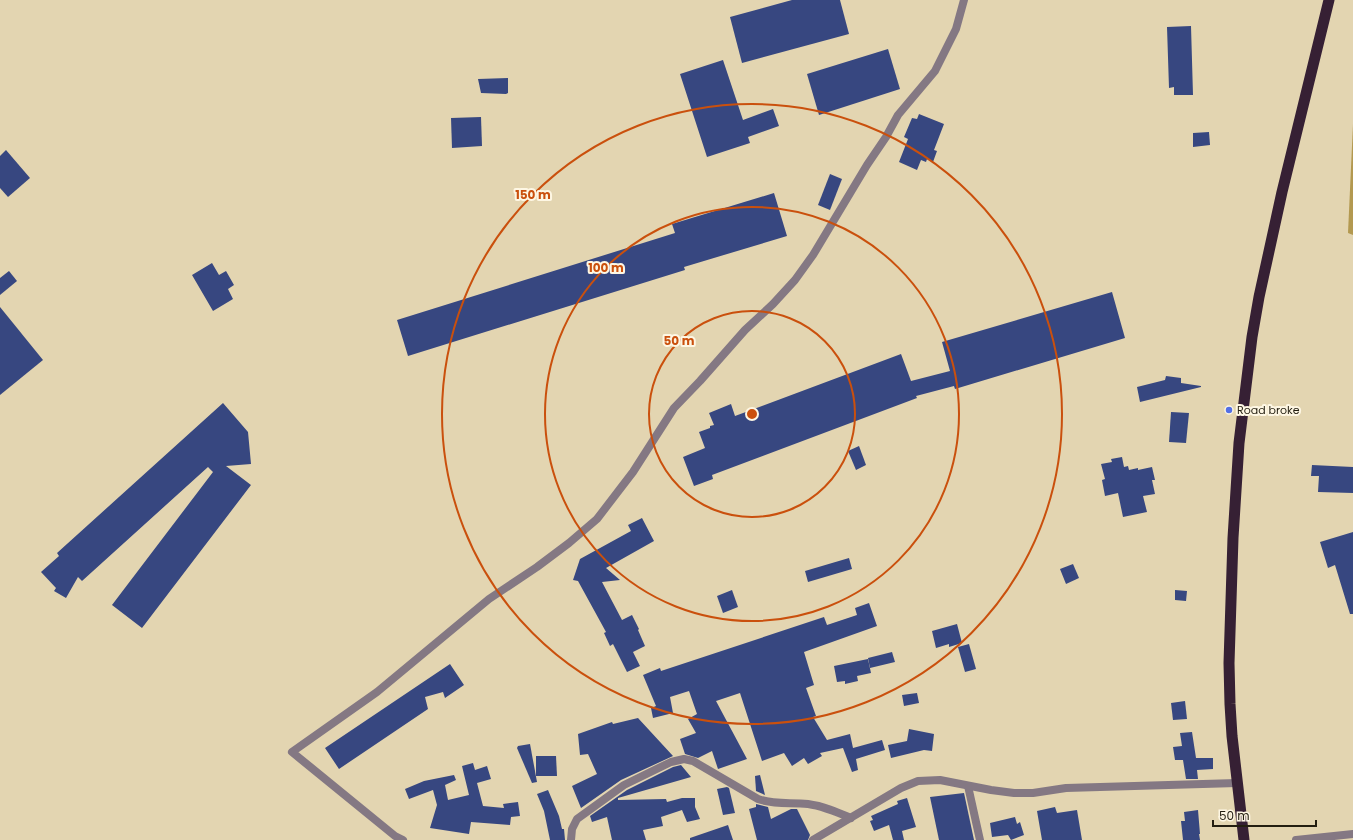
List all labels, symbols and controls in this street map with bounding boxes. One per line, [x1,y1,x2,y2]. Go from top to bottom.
text: 150 m [515,186,551,203]
text: 100 m [588,259,624,276]
text: 50 m [664,332,695,349]
place label: Road broke [1237,402,1300,418]
marker: Road broke [1224,405,1234,415]
centre of rings [745,407,759,421]
scale bar [1213,802,1316,828]
text: 50 m [1219,807,1250,824]

